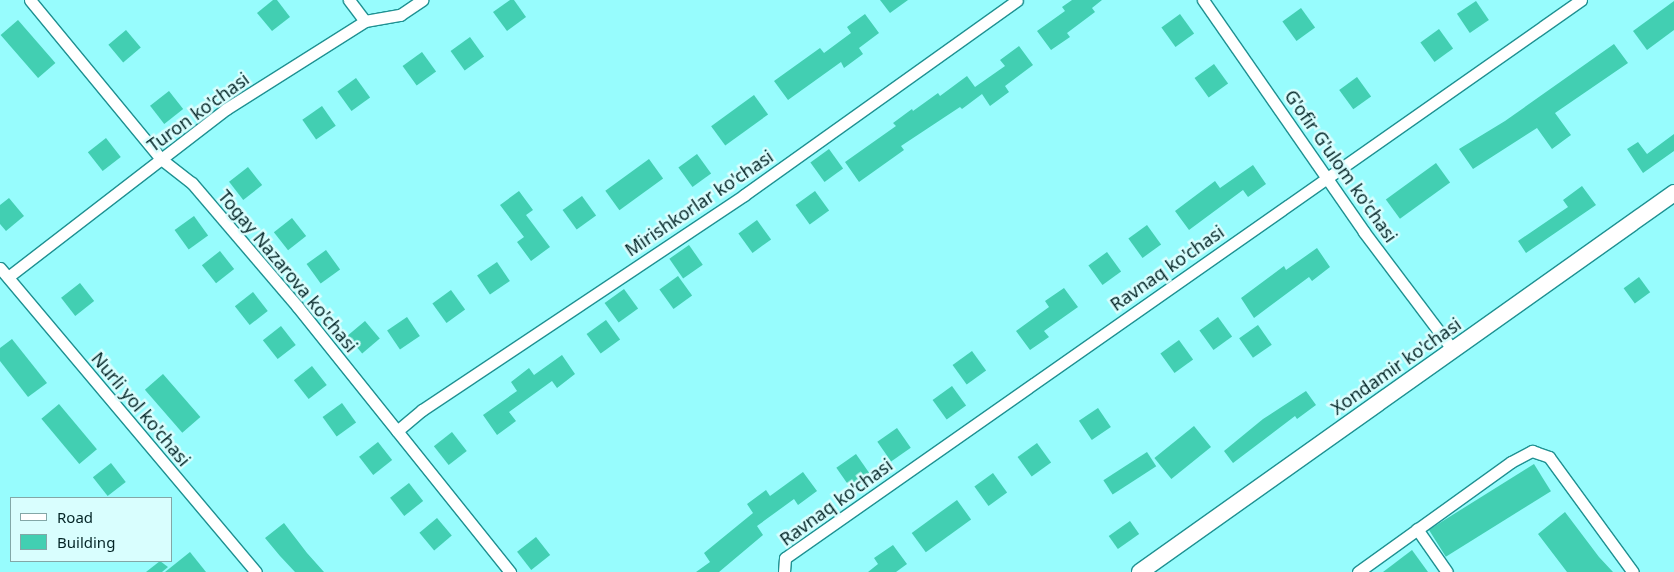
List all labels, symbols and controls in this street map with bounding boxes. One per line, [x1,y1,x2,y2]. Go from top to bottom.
street label: Turon ko'chasi [143,68,253,156]
street label: G'ofir G'ulom ko'chasi [1280,86,1402,246]
street label: Mirishkorlar ko'chasi [621,145,777,261]
street label: Togay Nazarova ko'chasi [214,186,362,356]
street label: Ravnaq ko'chasi [1106,221,1228,315]
street label: Xondamir ko'chasi [1327,313,1465,419]
street label: Nurli yol ko'chasi [87,348,195,470]
street label: Ravnaq ko'chasi [776,454,896,550]
legend [10,497,172,562]
text: Road [57,507,93,527]
text: Building [57,532,115,552]

